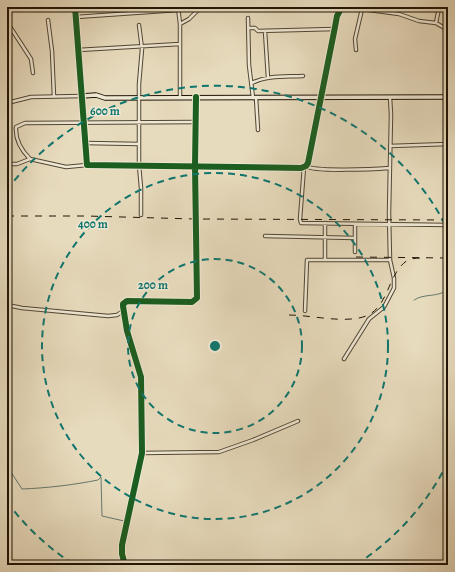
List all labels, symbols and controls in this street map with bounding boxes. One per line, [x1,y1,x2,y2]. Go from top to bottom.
text: 600 m [90,103,120,119]
text: 400 m [78,216,108,232]
text: 200 m [138,277,168,293]
centre of rings [208,339,222,353]

